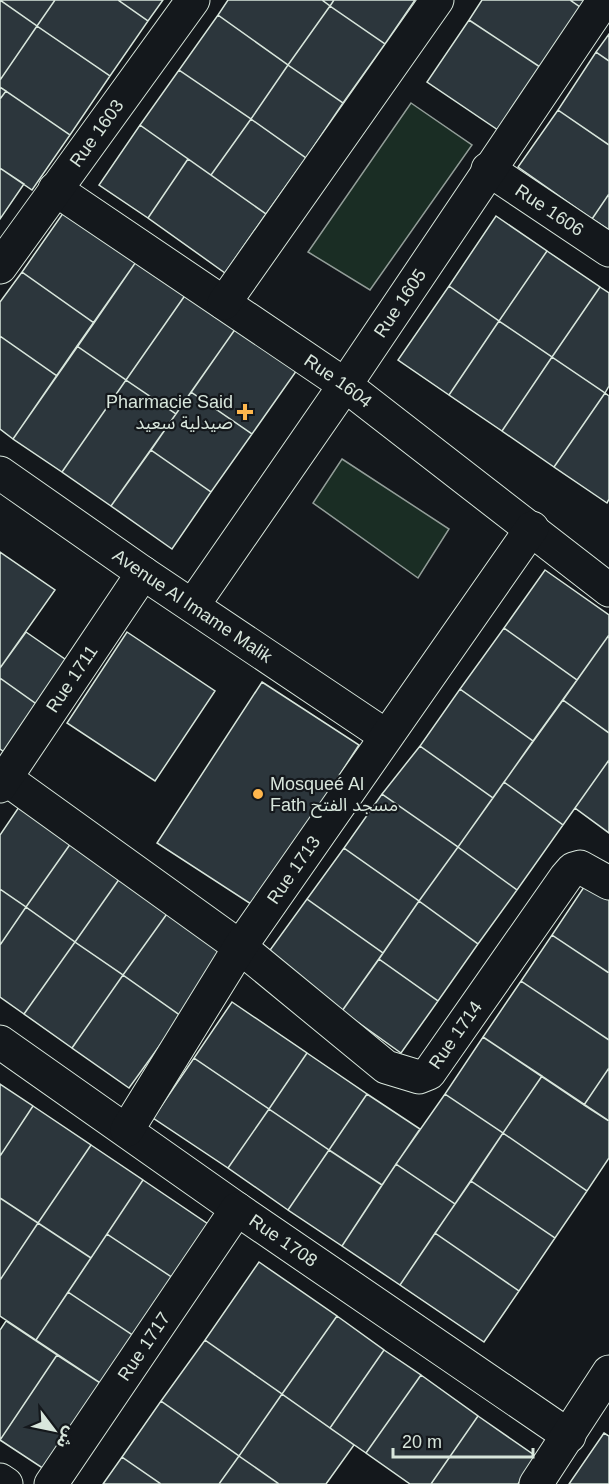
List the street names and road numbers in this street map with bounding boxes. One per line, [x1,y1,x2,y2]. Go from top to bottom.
street label: Rue 1603 [66,96,128,171]
street label: Rue 1606 [511,180,588,240]
street label: Rue 1605 [370,265,430,341]
street label: Rue 1604 [300,350,376,412]
street label: Avenue Al Imame Malik [109,545,277,667]
street label: Rue 1711 [42,641,102,716]
street label: Rue 1713 [263,832,324,908]
street label: Rue 1714 [425,997,486,1073]
street label: Rue 1708 [245,1210,321,1271]
street label: Rue 1717 [114,1309,174,1384]

